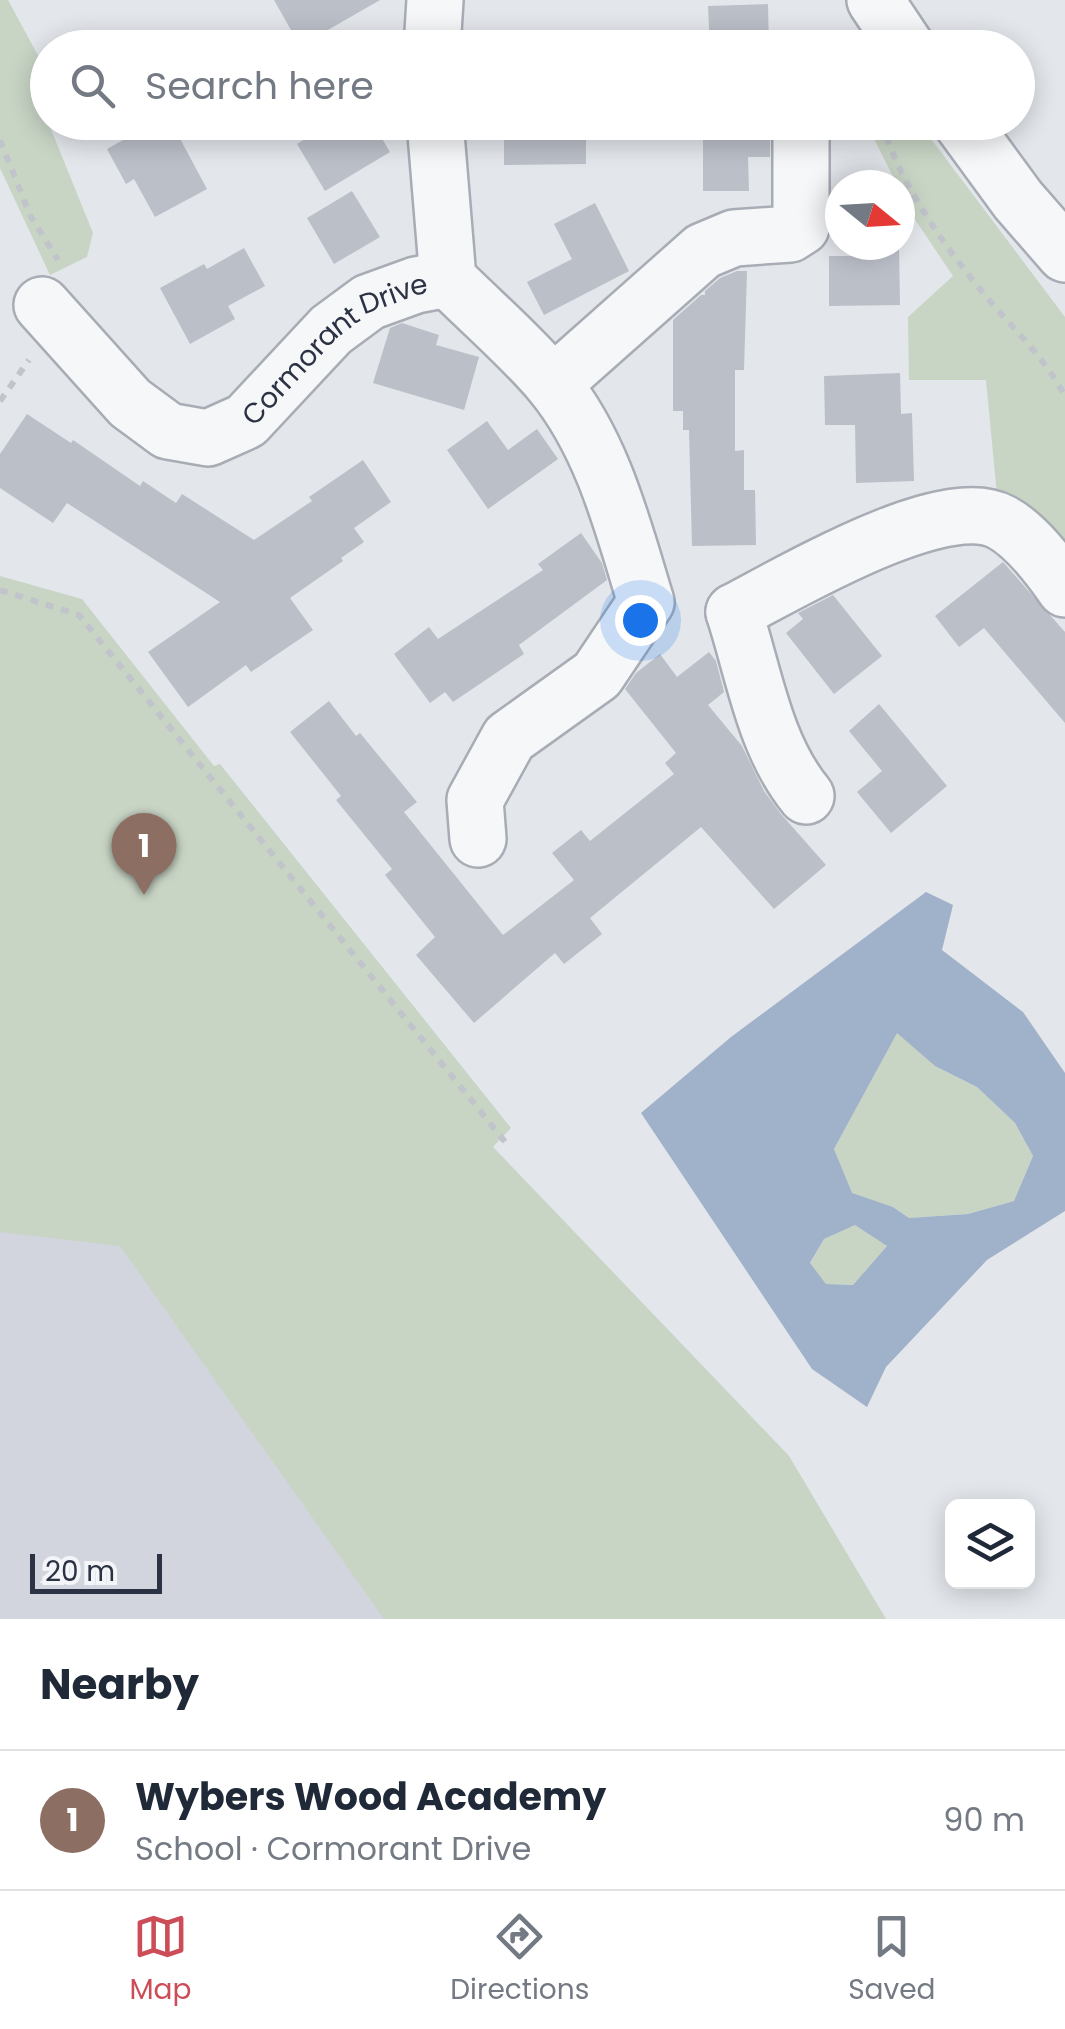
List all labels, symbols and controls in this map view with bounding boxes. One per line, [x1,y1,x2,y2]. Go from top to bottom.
search box [30,30,1035,140]
icon: search [65,58,120,113]
text: Search here [145,59,374,112]
north arrow [825,170,915,260]
street label: Cormorant Drive [233,264,431,434]
your location [615,595,666,646]
pin: 1 [112,812,176,895]
map controls [945,1499,1035,1589]
button: layers [945,1499,1035,1589]
scale bar [30,1549,162,1594]
text: 20 m [45,1552,115,1591]
text: Nearby [40,1655,199,1714]
text: Wybers Wood Academy [135,1770,606,1823]
text: 1 [66,1797,79,1842]
text: 90 m [943,1797,1025,1842]
text: School · Cormorant Drive [135,1826,531,1871]
tab: Map [129,1909,191,2011]
tab: Directions [450,1909,589,2011]
tab: Saved [848,1909,936,2011]

